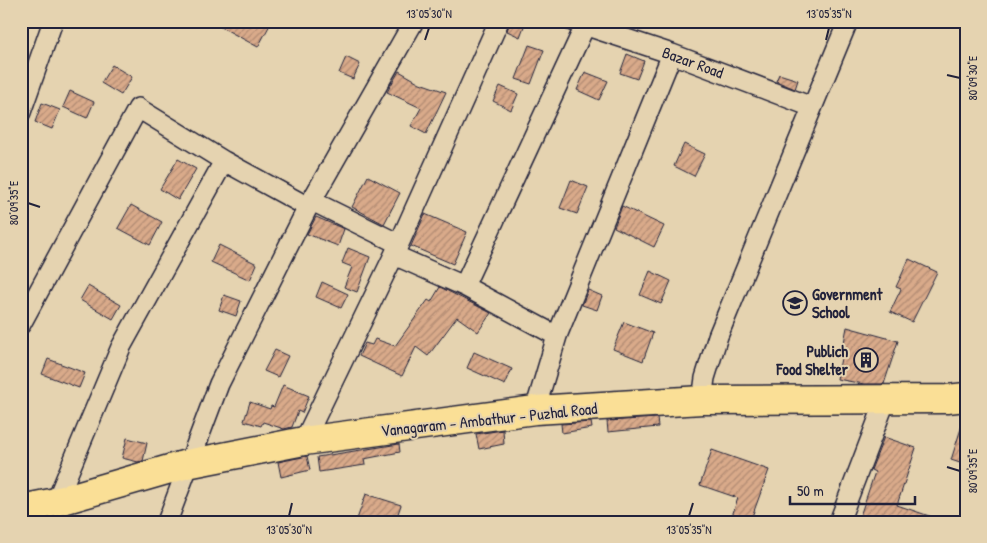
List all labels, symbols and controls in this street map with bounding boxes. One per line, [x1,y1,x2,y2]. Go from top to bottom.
text: 13°05'30"N [406,5,452,22]
text: 13°05'35"N [806,5,852,22]
street label: Bazar Road [659,41,727,83]
text: 80°09'30"E [964,55,981,100]
text: 80°09'35"E [5,180,22,225]
place label: Government School [812,283,883,323]
school or university icon: Government School [782,290,808,316]
place label: Publich Food Shelter [775,340,849,380]
building icon: Publich Food Shelter [853,347,879,373]
street label: Vanagaram - Ambathur - Puzhal Road [380,397,598,441]
text: 80°09'35"E [964,448,981,493]
scale bar [790,473,914,505]
text: 50 m [797,480,824,501]
text: 13°05'30"N [266,521,312,538]
text: 13°05'35"N [666,521,712,538]

